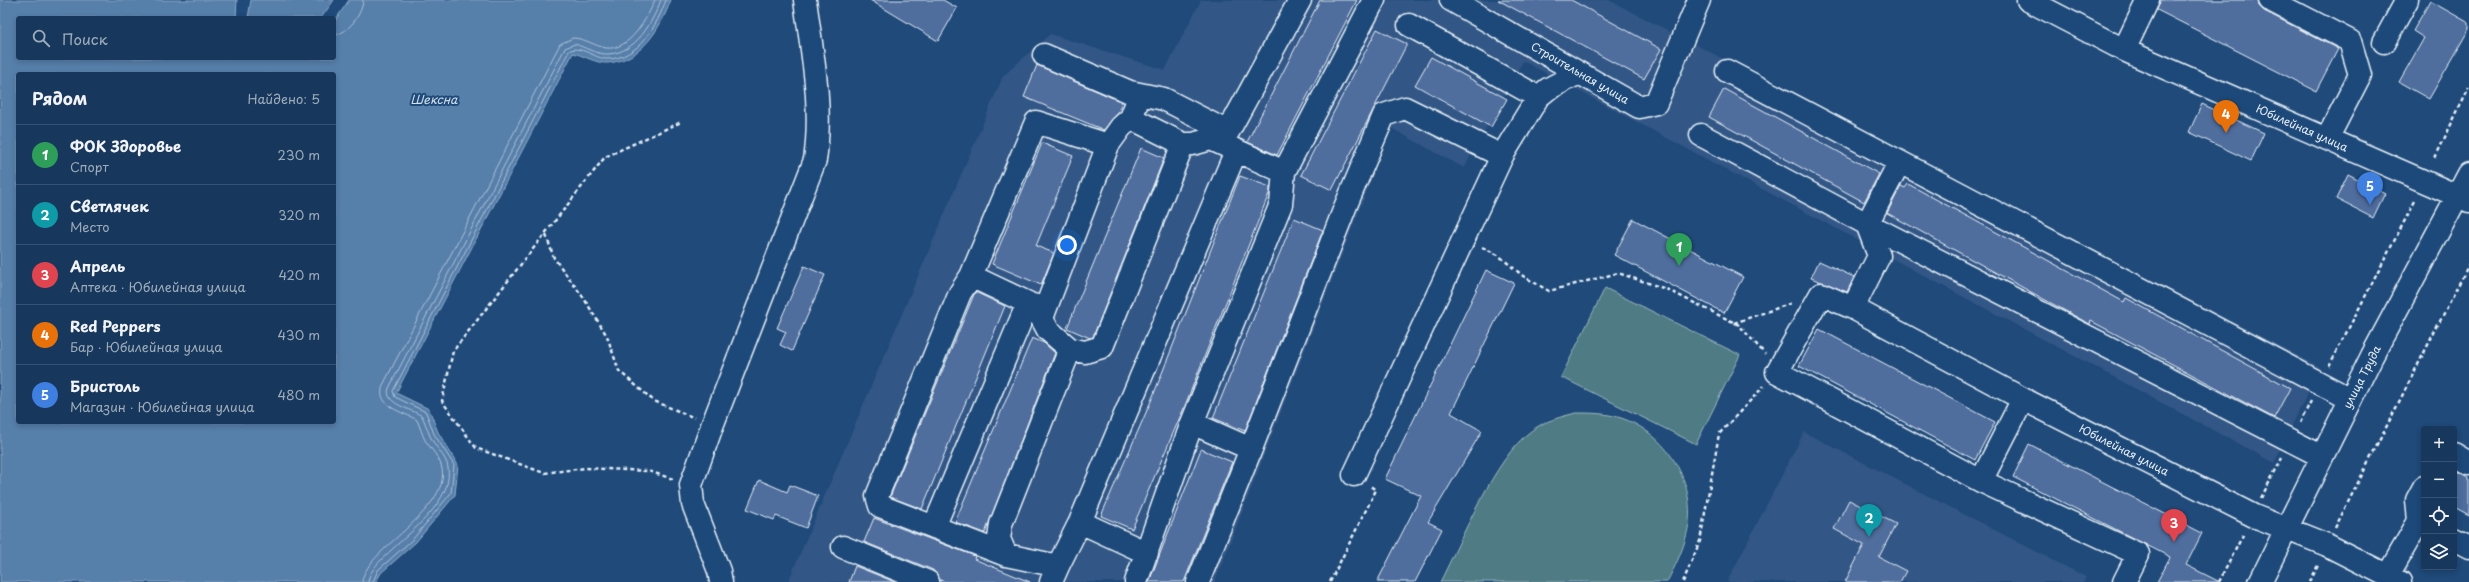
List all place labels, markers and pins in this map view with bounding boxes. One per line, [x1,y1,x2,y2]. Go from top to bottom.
pin: 4 [2213,100,2239,133]
pin: 5 [2357,172,2383,205]
pin: 1 [1666,233,1692,266]
pin: 2 [1856,504,1882,537]
pin: 3 [2161,509,2187,542]

